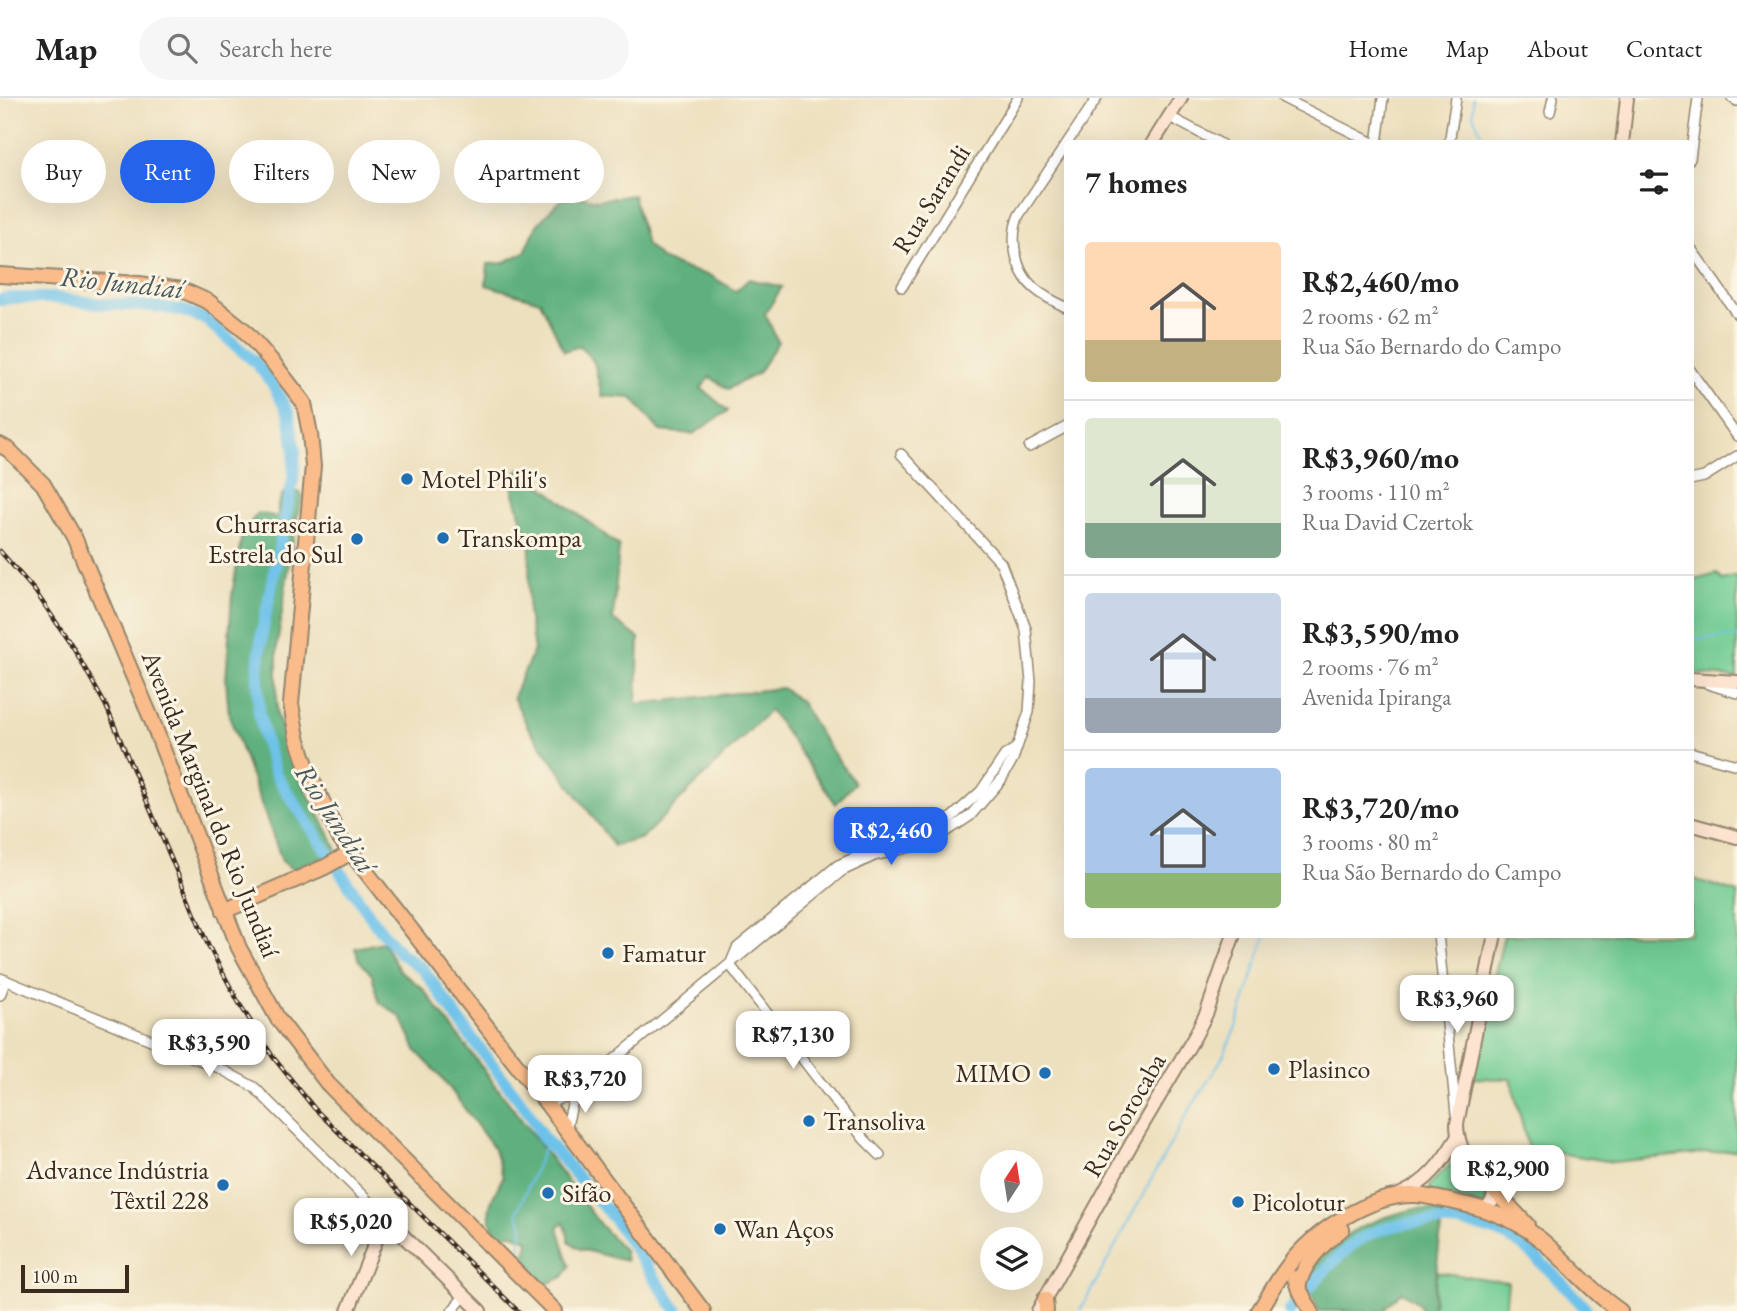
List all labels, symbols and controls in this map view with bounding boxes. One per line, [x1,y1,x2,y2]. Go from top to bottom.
search box [139,17,629,80]
text: Map [35,27,97,70]
icon: search [163,29,201,67]
text: Search here [219,31,332,65]
text: Home [1348,33,1408,64]
text: Map [1446,33,1489,64]
text: About [1527,33,1588,64]
text: Contact [1626,33,1702,64]
street label: Rua Sarandi [884,138,978,260]
chip: Buy [21,140,106,203]
chip: Rent [120,140,215,203]
chip: Filters [229,140,334,203]
chip: New [348,140,440,203]
chip: Apartment [454,140,604,203]
text: 7 homes [1085,163,1187,202]
icon: filters [1635,163,1673,201]
water label: Rio Jundiaí [58,258,188,307]
text: R$2,460/mo [1302,262,1459,301]
icon: home [1141,270,1225,354]
text: 2 rooms · 62 m² [1302,301,1439,331]
text: Rua São Bernardo do Campo [1302,331,1561,361]
text: R$3,960/mo [1302,438,1459,477]
icon: home [1141,446,1225,530]
place label: Motel Phili's [421,462,547,496]
marker: Motel Phili's [399,471,415,487]
text: 3 rooms · 110 m² [1302,477,1450,507]
place label: Churrascaria Estrela do Sul [208,507,344,571]
text: Rua David Czertok [1302,507,1473,537]
place label: Transkompa [457,521,582,555]
marker: Transkompa [435,530,451,546]
marker: Churrascaria Estrela do Sul [349,531,365,547]
text: R$3,590/mo [1302,613,1459,652]
icon: home [1141,621,1225,705]
street label: Avenida Marginal do Rio Jundiaí [133,645,288,963]
text: 2 rooms · 76 m² [1302,652,1439,682]
text: Avenida Ipiranga [1302,682,1452,712]
water label: Rio Jundiaí [287,756,386,882]
text: R$3,720/mo [1302,788,1459,827]
icon: home [1141,796,1225,880]
pin: R$2,460 [826,808,956,867]
text: R$2,460 [850,815,932,845]
text: 3 rooms · 80 m² [1302,827,1439,857]
text: Rua São Bernardo do Campo [1302,857,1561,887]
place label: Famatur [622,936,706,970]
marker: Famatur [600,945,616,961]
pin: R$3,960 [1392,976,1522,1035]
text: R$3,960 [1416,983,1498,1013]
pin: R$7,130 [728,1012,858,1071]
text: R$7,130 [752,1019,834,1049]
pin: R$3,590 [144,1020,274,1079]
text: R$3,590 [168,1027,250,1057]
street label: Rua Sorocaba [1075,1046,1174,1183]
place label: Plasinco [1288,1052,1370,1086]
pin: R$3,720 [520,1056,650,1115]
place label: MIMO [955,1056,1031,1090]
marker: Plasinco [1266,1061,1282,1077]
text: R$3,720 [544,1063,626,1093]
marker: MIMO [1037,1065,1053,1081]
place label: Transoliva [823,1104,926,1138]
marker: Transoliva [801,1113,817,1129]
pin: R$2,900 [1443,1146,1573,1205]
north arrow [980,1150,1043,1213]
map controls [980,1150,1043,1290]
place label: Advance Indústria Têxtil 228 [25,1153,210,1217]
text: R$2,900 [1467,1153,1549,1183]
place label: Sifão [562,1176,611,1210]
marker: Advance Indústria Têxtil 228 [215,1177,231,1193]
marker: Sifão [540,1185,556,1201]
place label: Picolotur [1252,1185,1345,1219]
marker: Picolotur [1230,1194,1246,1210]
pin: R$5,020 [286,1198,416,1258]
text: R$5,020 [310,1206,392,1236]
place label: Wan Aços [734,1212,834,1246]
marker: Wan Aços [712,1221,728,1237]
button: layers [980,1227,1043,1290]
scale bar [21,1262,130,1294]
text: 100 m [32,1264,78,1289]

